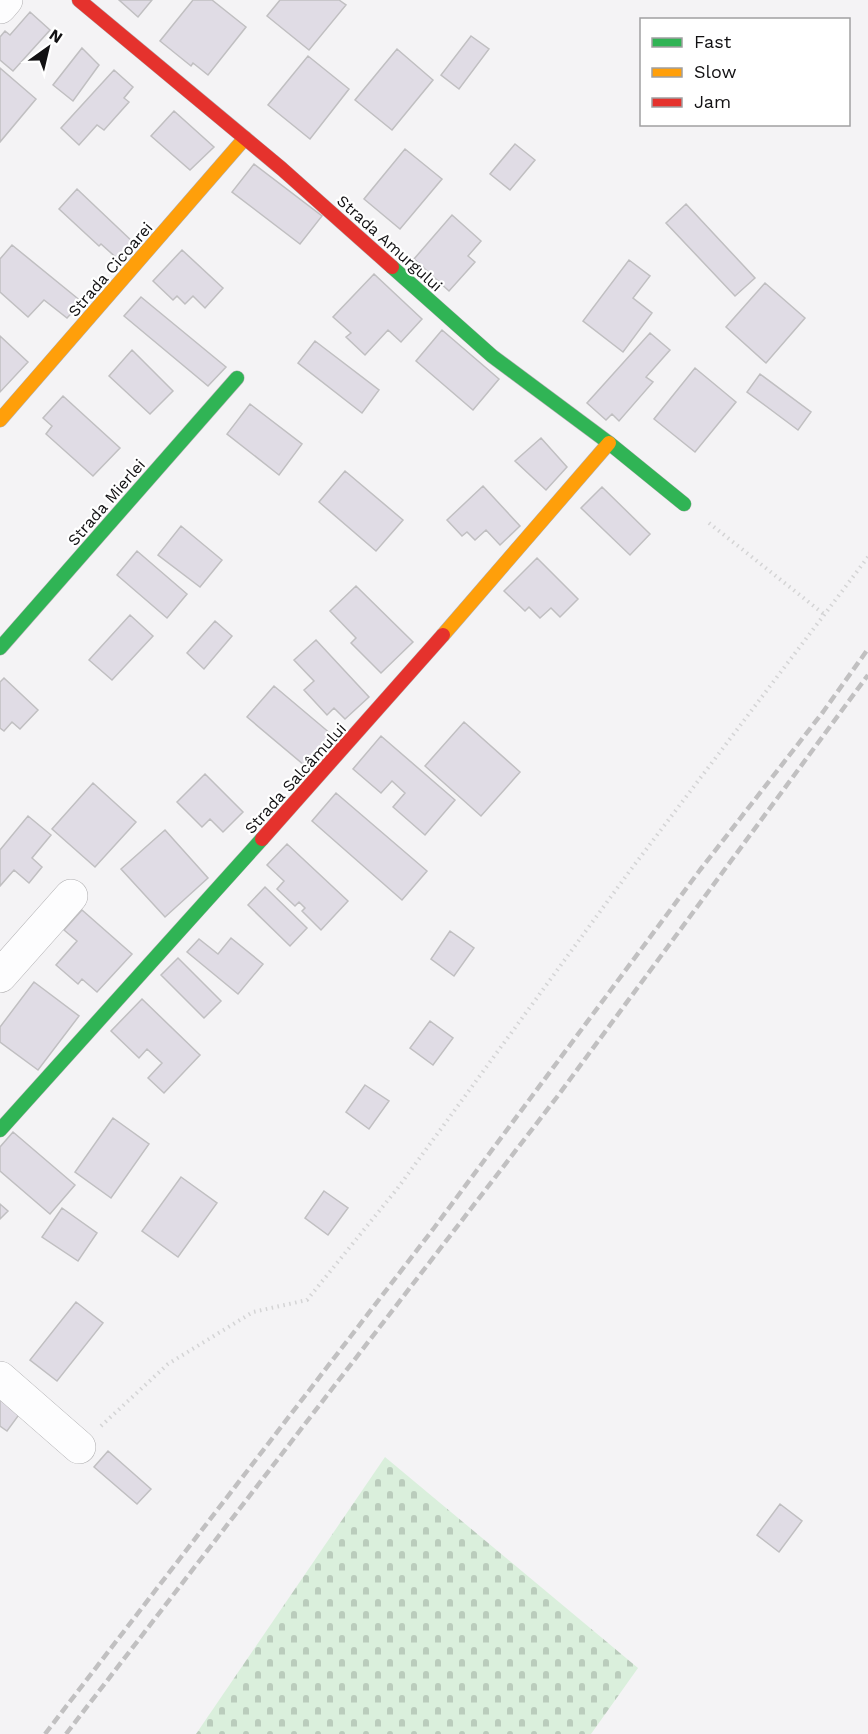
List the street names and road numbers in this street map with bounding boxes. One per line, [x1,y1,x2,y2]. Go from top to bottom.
street label: Strada Amurgului [333,191,446,296]
street label: Strada Cicoarei [64,218,157,321]
street label: Strada Mierlei [64,455,149,550]
street label: Strada Salcâmului [241,719,350,838]

